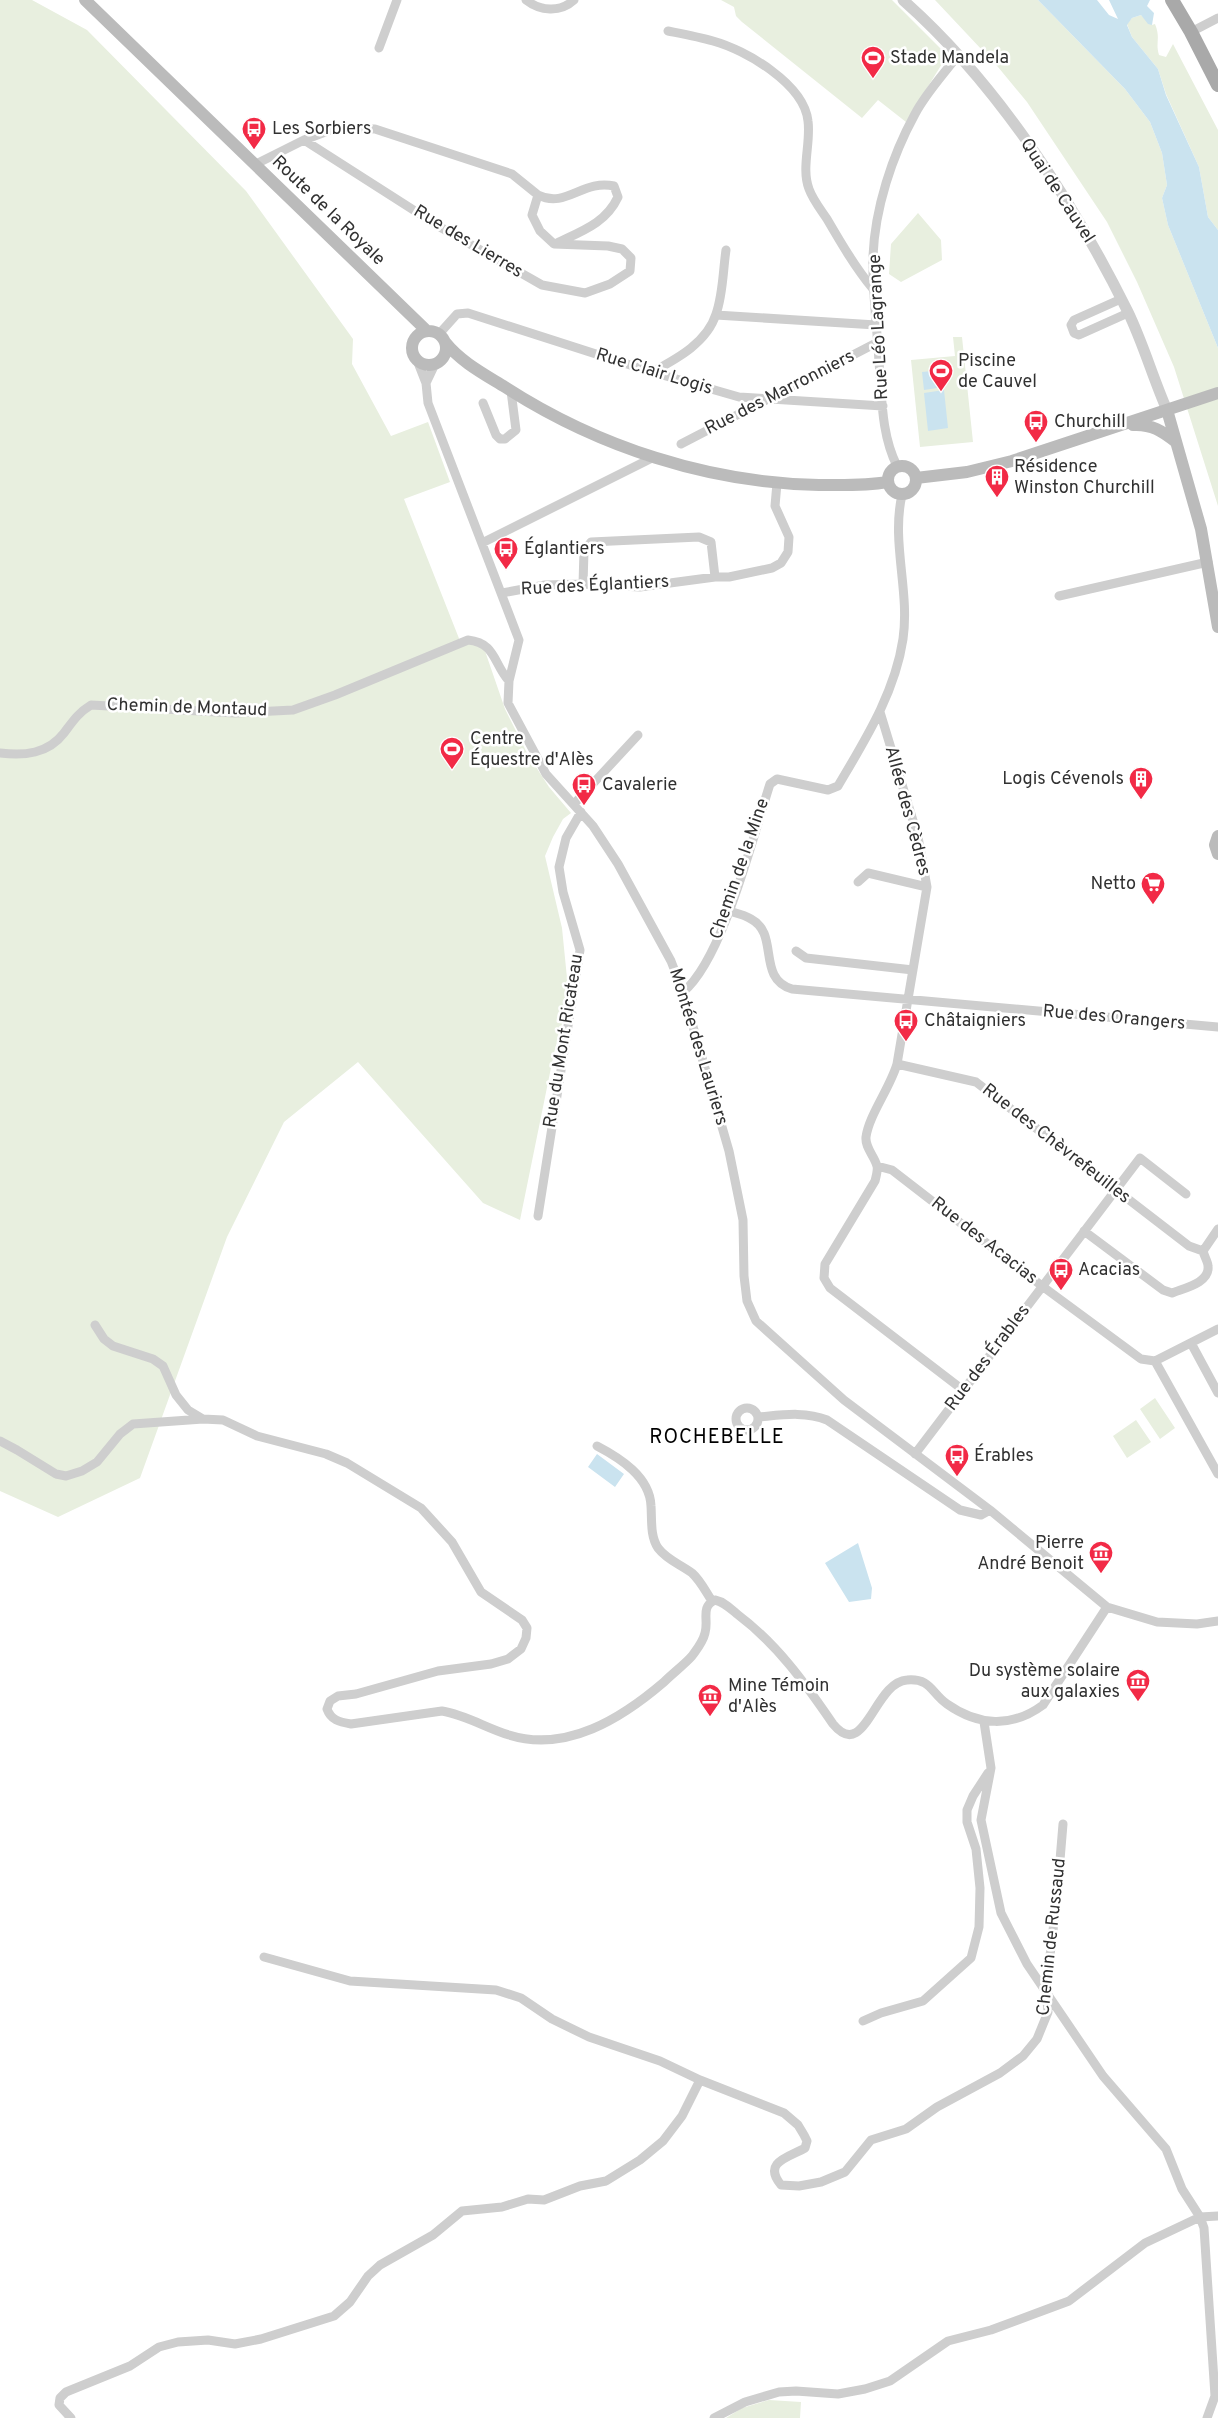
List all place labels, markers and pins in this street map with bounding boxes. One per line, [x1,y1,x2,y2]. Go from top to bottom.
sports icon: Stade Mandela [860,45,886,79]
place label: Stade Mandela [890,47,1009,70]
bus stop icon: Les Sorbiers [241,116,267,150]
place label: Les Sorbiers [272,118,371,141]
place label: Piscine de Cauvel [958,350,1037,394]
sports icon: Piscine de Cauvel [928,358,954,392]
bus stop icon: Churchill [1023,409,1049,443]
place label: Churchill [1054,411,1126,434]
place label: Résidence Winston Churchill [1014,456,1155,500]
building icon: Résidence Winston Churchill [984,464,1010,498]
bus stop icon: Églantiers [493,536,519,570]
place label: Églantiers [524,536,605,561]
place label: Centre Équestre d'Alès [470,728,594,772]
sports icon: Centre Équestre d'Alès [439,736,465,770]
building icon: Logis Cévenols [1128,766,1154,800]
place label: Logis Cévenols [1002,768,1124,791]
bus stop icon: Cavalerie [571,772,597,806]
place label: Cavalerie [602,774,677,797]
supermarket icon: Netto [1140,871,1166,905]
place label: Netto [1091,873,1136,896]
bus stop icon: Châtaigniers [893,1008,919,1042]
place label: Châtaigniers [924,1010,1026,1033]
bus stop icon: Acacias [1048,1257,1074,1291]
place label: Acacias [1078,1259,1140,1282]
bus stop icon: Érables [944,1443,970,1477]
place label: Érables [974,1443,1034,1468]
place label: Pierre André Benoit [977,1532,1084,1576]
museum icon: Pierre André Benoit [1088,1540,1114,1574]
place label: Du système solaire aux galaxies [969,1660,1120,1704]
museum icon: Du système solaire aux galaxies [1125,1668,1151,1702]
place label: Mine Témoin d'Alès [728,1675,829,1719]
museum icon: Mine Témoin d'Alès [697,1683,723,1717]

